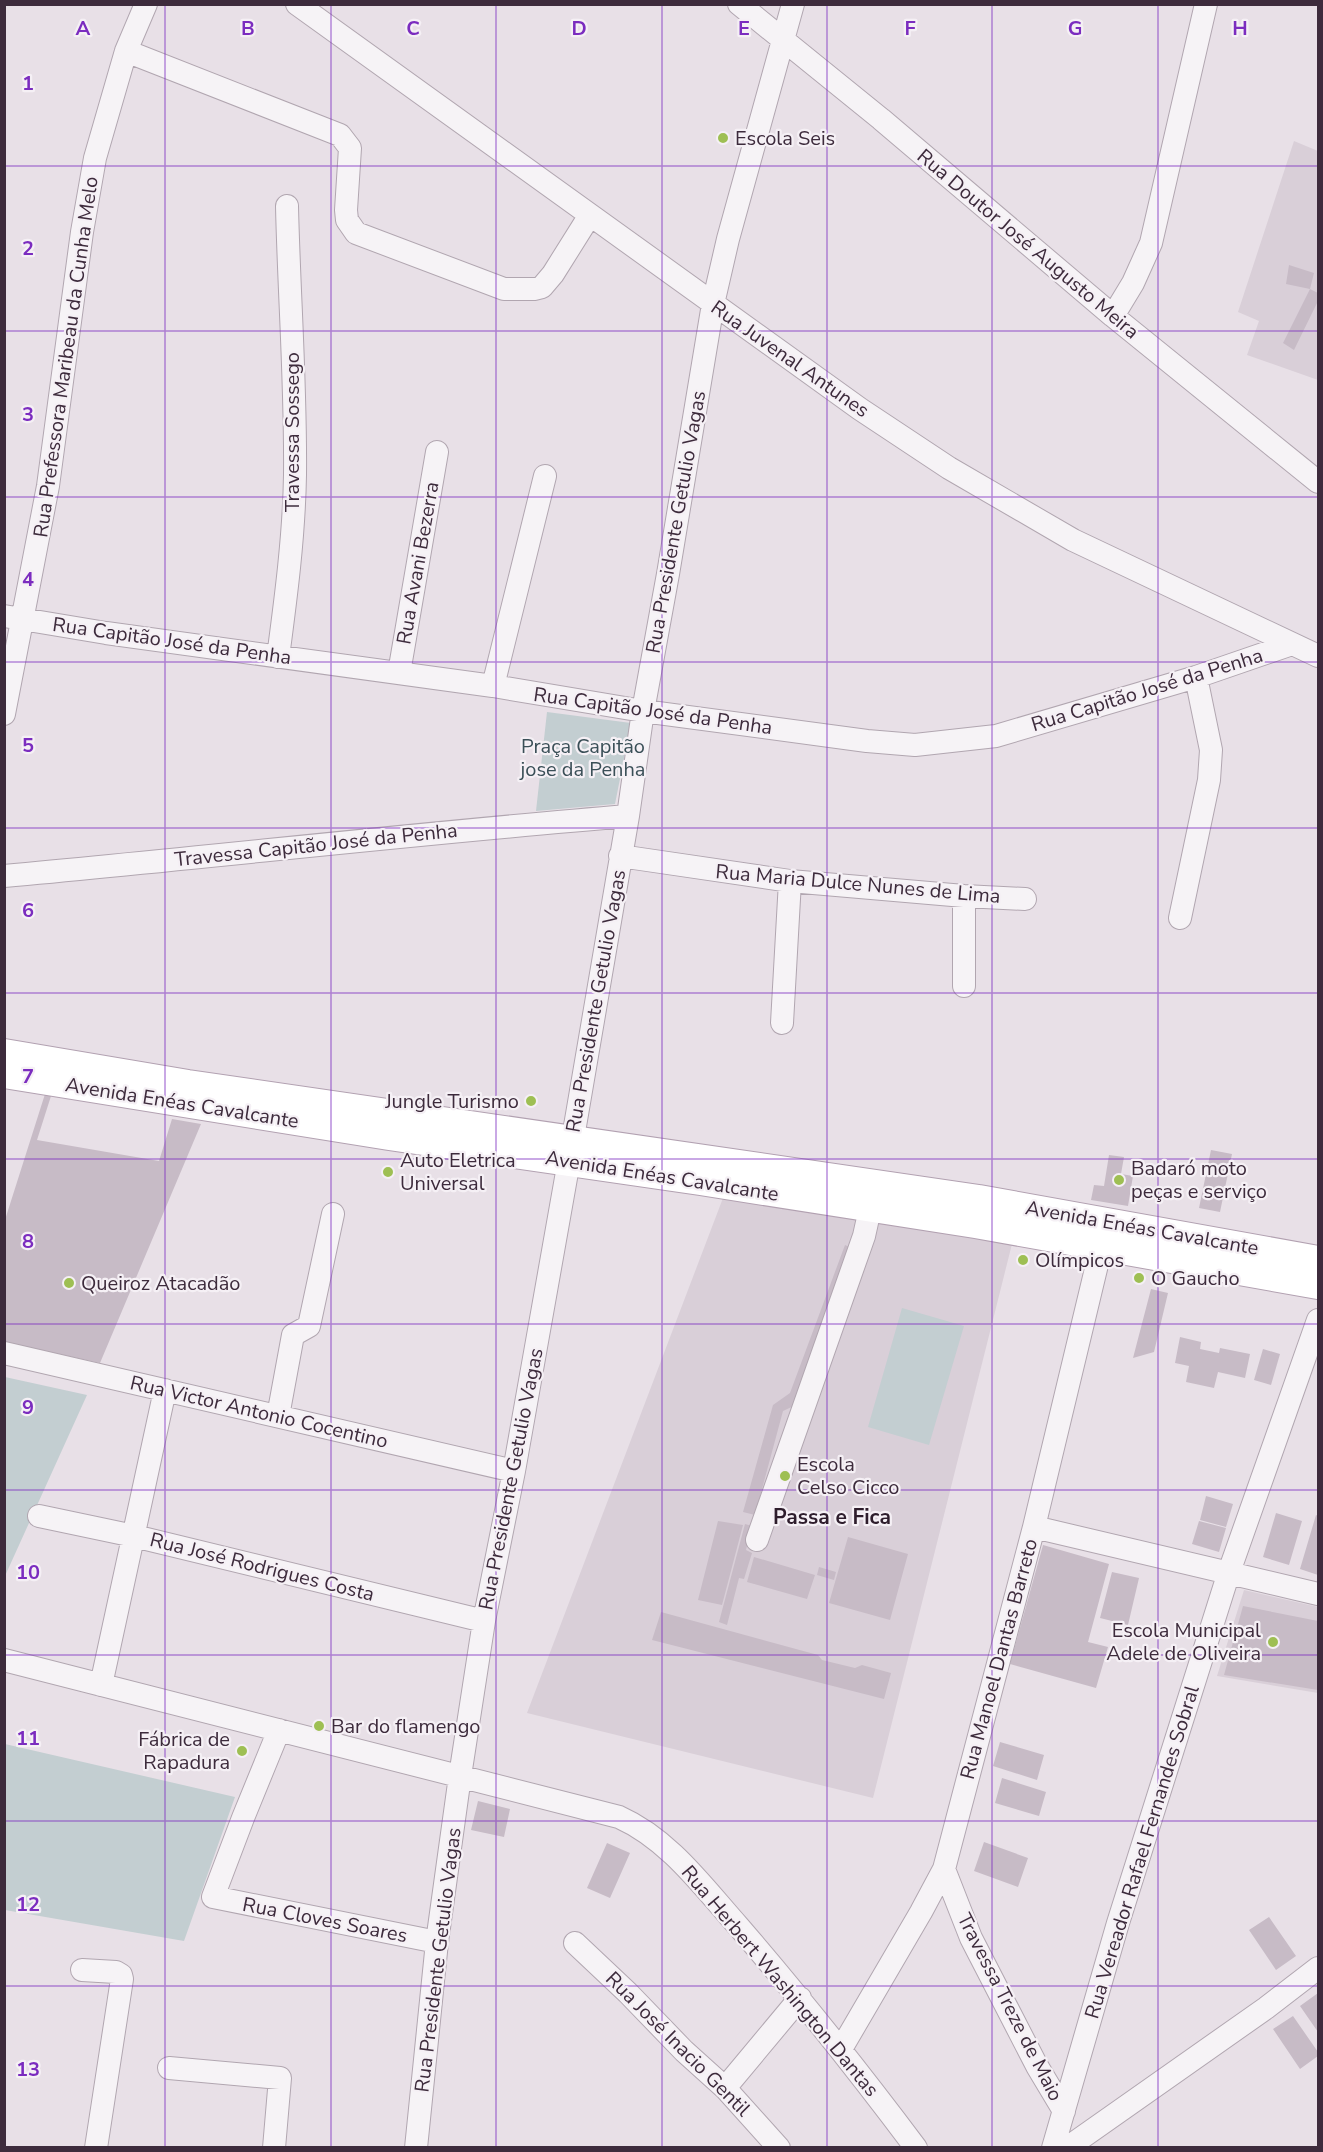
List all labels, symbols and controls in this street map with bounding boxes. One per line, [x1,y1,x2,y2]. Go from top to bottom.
text: A [76,15,91,42]
text: B [241,15,255,42]
text: C [406,15,420,42]
text: D [571,15,587,42]
text: E [738,15,750,42]
text: F [904,15,916,42]
text: G [1068,15,1082,42]
text: H [1232,15,1248,42]
text: 1 [22,70,34,97]
place label: Escola Seis [735,125,835,152]
marker: Escola Seis [716,131,730,145]
street label: Rua Doutor José Augusto Meira [911,143,1145,345]
street label: Rua Prefessora Maribeau da Cunha Melo [27,175,105,539]
text: 2 [22,235,34,262]
street label: Rua Juvenal Antunes [705,294,875,424]
street label: Travessa Sossego [279,352,306,512]
street label: Rua Presidente Getulio Vagas [640,388,712,656]
text: 3 [22,401,34,428]
street label: Rua Avani Bezerra [390,479,446,647]
text: 4 [22,566,34,593]
street label: Rua Capitão José da Penha [51,611,293,671]
street label: Rua Capitão José da Penha [1028,642,1266,738]
street label: Rua Capitão José da Penha [532,681,774,741]
text: 5 [22,732,34,759]
park label: Praça Capitão jose da Penha [519,733,645,783]
street label: Travessa Capitão José da Penha [173,817,459,873]
street label: Rua Maria Dulce Nunes de Lima [714,858,1002,910]
street label: Rua Presidente Getulio Vagas [560,867,632,1135]
text: 6 [22,897,34,924]
text: 7 [22,1063,34,1090]
street label: Avenida Enéas Cavalcante [63,1071,301,1135]
place label: Jungle Turismo [384,1088,519,1115]
marker: Jungle Turismo [524,1094,538,1108]
street label: Avenida Enéas Cavalcante [543,1144,781,1208]
place label: Auto Eletrica Universal [400,1147,516,1197]
place label: Badaró moto peças e serviço [1131,1155,1267,1205]
marker: Auto Eletrica Universal [381,1165,395,1179]
marker: Badaró moto peças e serviço [1112,1173,1126,1187]
street label: Avenida Enéas Cavalcante [1023,1194,1261,1262]
text: 8 [22,1228,34,1255]
place label: Olímpicos [1035,1247,1124,1274]
marker: Olímpicos [1016,1253,1030,1267]
place label: O Gaucho [1151,1265,1240,1292]
place label: Queiroz Atacadão [81,1270,240,1297]
marker: O Gaucho [1132,1271,1146,1285]
marker: Queiroz Atacadão [62,1276,76,1290]
street label: Rua Presidente Getulio Vagas [472,1346,550,1612]
street label: Rua Victor Antonio Cocentino [128,1369,390,1455]
text: 9 [22,1394,34,1421]
place label: Escola Celso Cicco [797,1451,899,1501]
marker: Escola Celso Cicco [778,1469,792,1483]
district label: Passa e Fica [773,1503,891,1531]
street label: Rua José Rodrigues Costa [147,1526,377,1608]
street label: Rua Manoel Dantas Barreto [954,1536,1044,1782]
text: 10 [16,1559,40,1586]
place label: Escola Municipal Adele de Oliveira [1106,1617,1261,1667]
marker: Escola Municipal Adele de Oliveira [1266,1635,1280,1649]
street label: Rua Vereador Rafael Fernandes Sobral [1078,1682,1206,2022]
place label: Bar do flamengo [331,1713,480,1740]
marker: Bar do flamengo [312,1719,326,1733]
text: 11 [16,1725,40,1752]
place label: Fábrica de Rapadura [138,1726,230,1776]
marker: Fábrica de Rapadura [235,1744,249,1758]
street label: Rua Presidente Getulio Vagas [408,1826,468,2094]
street label: Rua Herbert Washington Dantas [675,1860,885,2102]
text: 12 [16,1891,40,1918]
street label: Rua Cloves Soares [240,1891,410,1949]
street label: Travessa Treze de Maio [951,1908,1069,2106]
street label: Rua José Inacio Gentil [600,1966,756,2122]
text: 13 [16,2056,40,2083]

